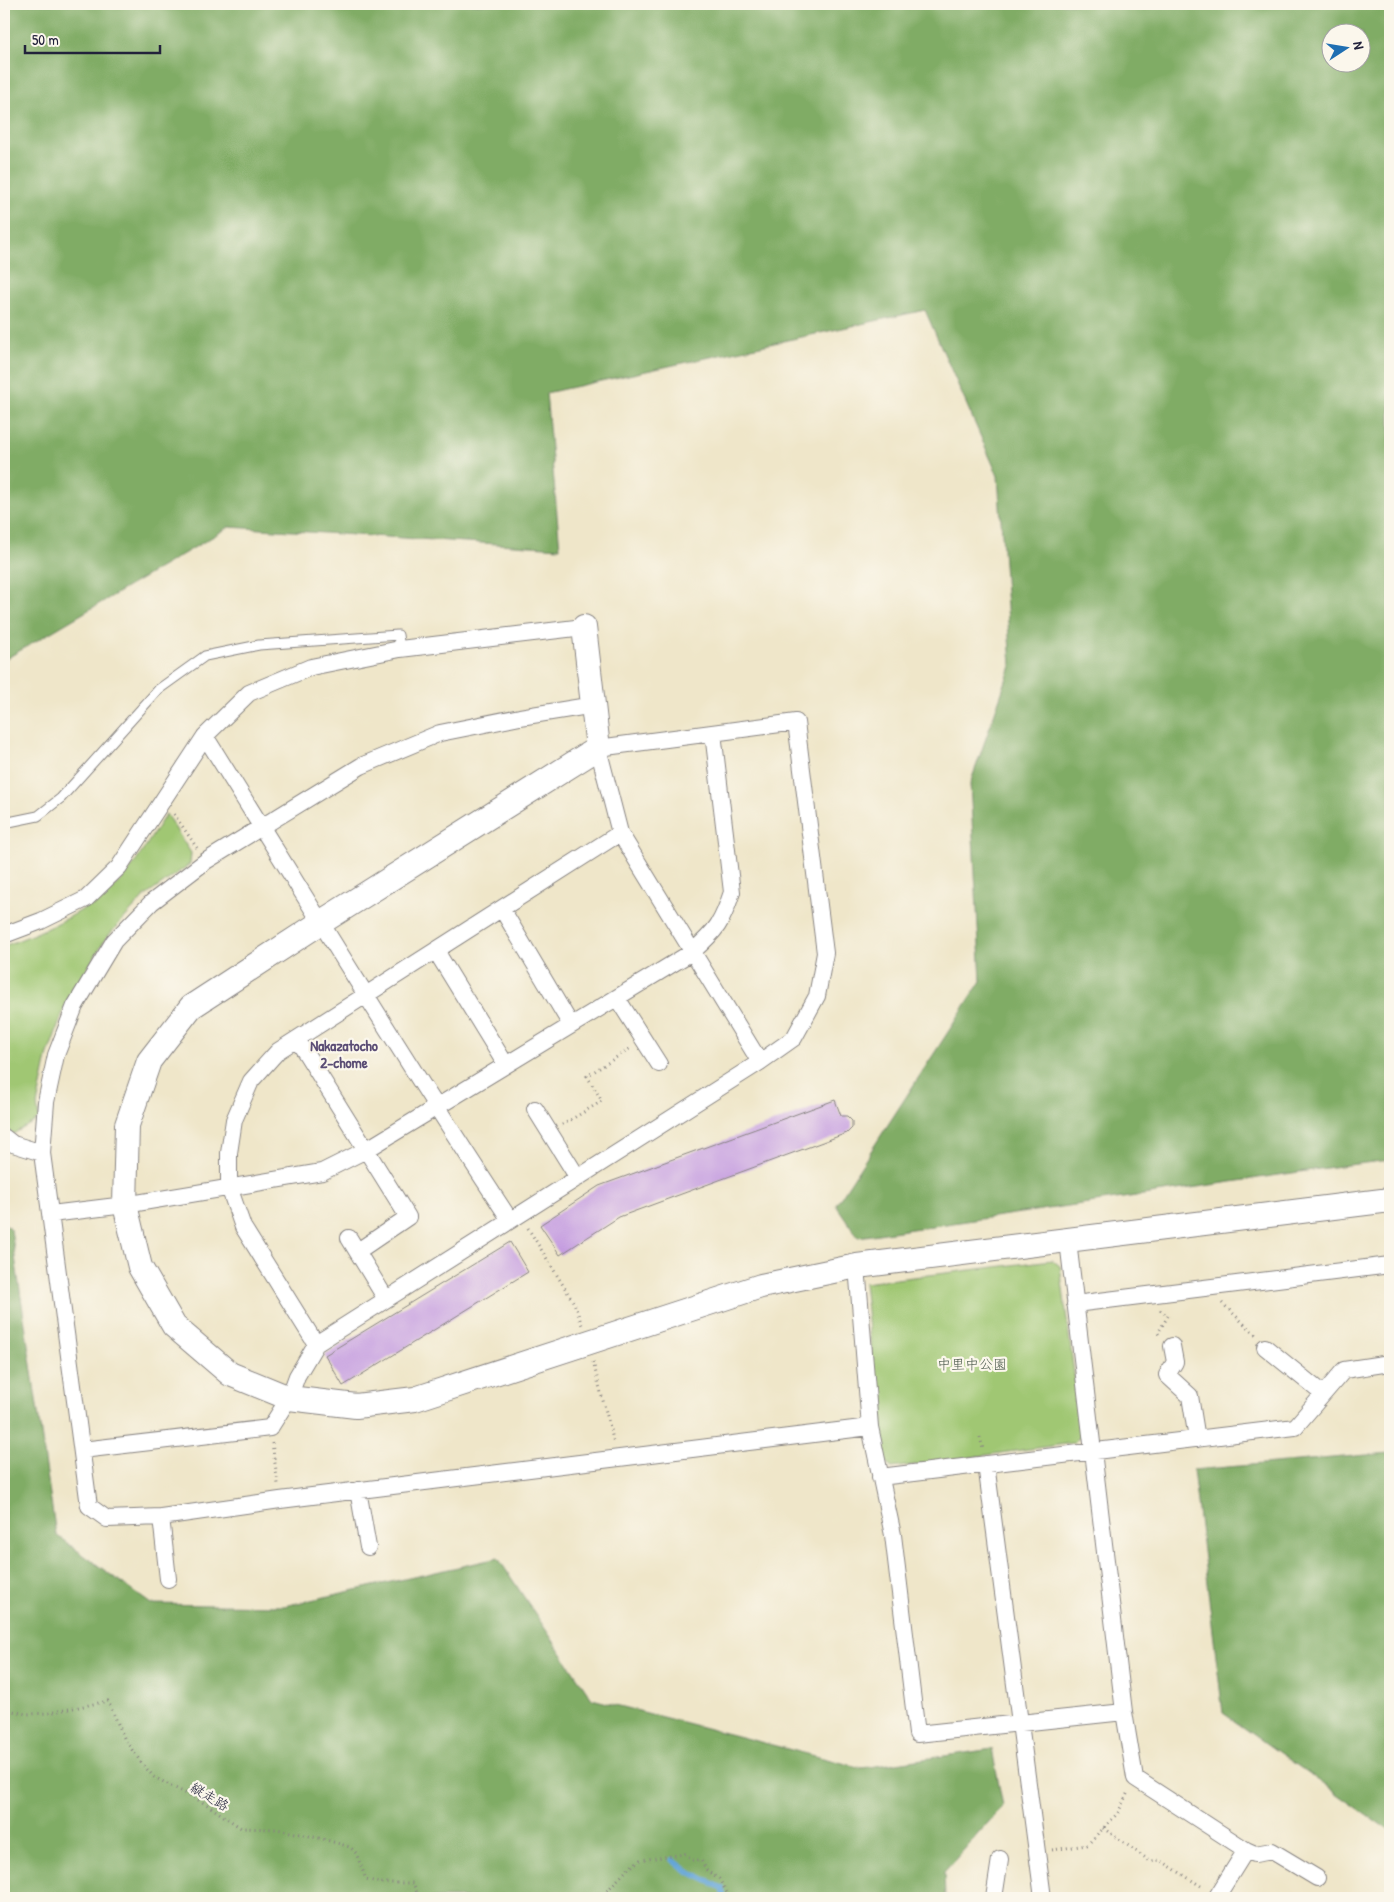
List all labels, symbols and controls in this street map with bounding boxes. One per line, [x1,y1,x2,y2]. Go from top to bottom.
scale bar [25,22,160,54]
north arrow [1322,22,1372,72]
text: 50 m [32,29,59,50]
text: N [1349,40,1369,51]
district label: Nakazatocho 2-chome [310,1035,378,1073]
park label: 中里中公園 [937,1354,1007,1373]
street label: 縦走路 [187,1777,233,1815]

